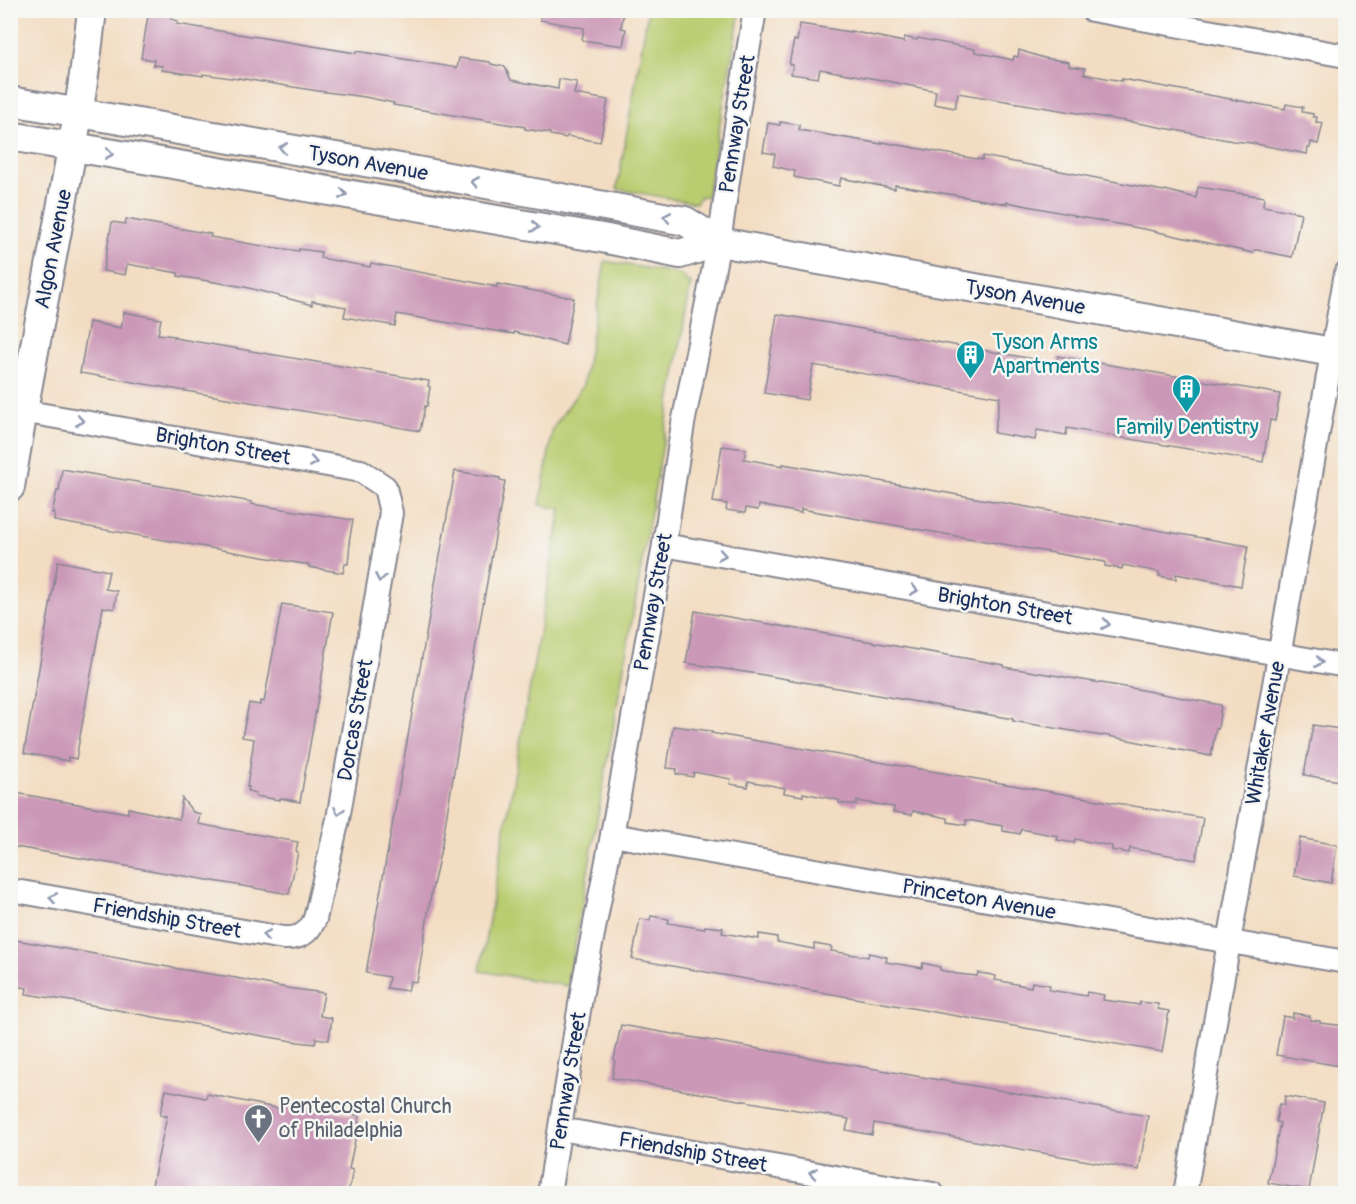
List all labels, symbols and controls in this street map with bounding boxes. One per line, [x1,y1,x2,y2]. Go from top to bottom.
street label: Pennway Street [713,52,762,195]
street label: Tyson Avenue [306,140,431,187]
one-way arrow [279,142,289,155]
one-way arrow [104,147,114,160]
one-way arrow [471,176,481,189]
street label: Algon Avenue [29,186,78,311]
one-way arrow [338,187,348,200]
one-way arrow [662,211,672,224]
one-way arrow [530,220,540,233]
street label: Tyson Avenue [963,274,1088,321]
place label: Tyson Arms Apartments [992,329,1100,380]
building icon: Tyson Arms Apartments [955,338,987,380]
building icon: Family Dentistry [1171,372,1203,414]
one-way arrow [74,414,84,427]
place label: Family Dentistry [1115,414,1259,441]
street label: Brighton Street [153,421,293,472]
one-way arrow [308,455,318,468]
street label: Pennway Street [628,530,679,673]
one-way arrow [717,548,727,561]
one-way arrow [374,573,386,582]
street label: Brighton Street [935,581,1075,632]
one-way arrow [909,583,919,595]
one-way arrow [1101,617,1111,630]
one-way arrow [1314,655,1323,667]
street label: Dorcas Street [331,657,380,783]
street label: Whitaker Avenue [1240,658,1292,807]
one-way arrow [334,807,346,816]
street label: Princeton Avenue [900,873,1059,926]
one-way arrow [48,892,58,904]
street label: Friendship Street [90,892,244,945]
one-way arrow [261,929,271,942]
street label: Pennway Street [544,1009,593,1152]
place label: Pentecostal Church of Philadelphia [279,1093,452,1144]
church icon: Pentecostal Church of Philadelphia [242,1102,274,1144]
street label: Friendship Street [616,1126,770,1179]
one-way arrow [808,1167,818,1180]

